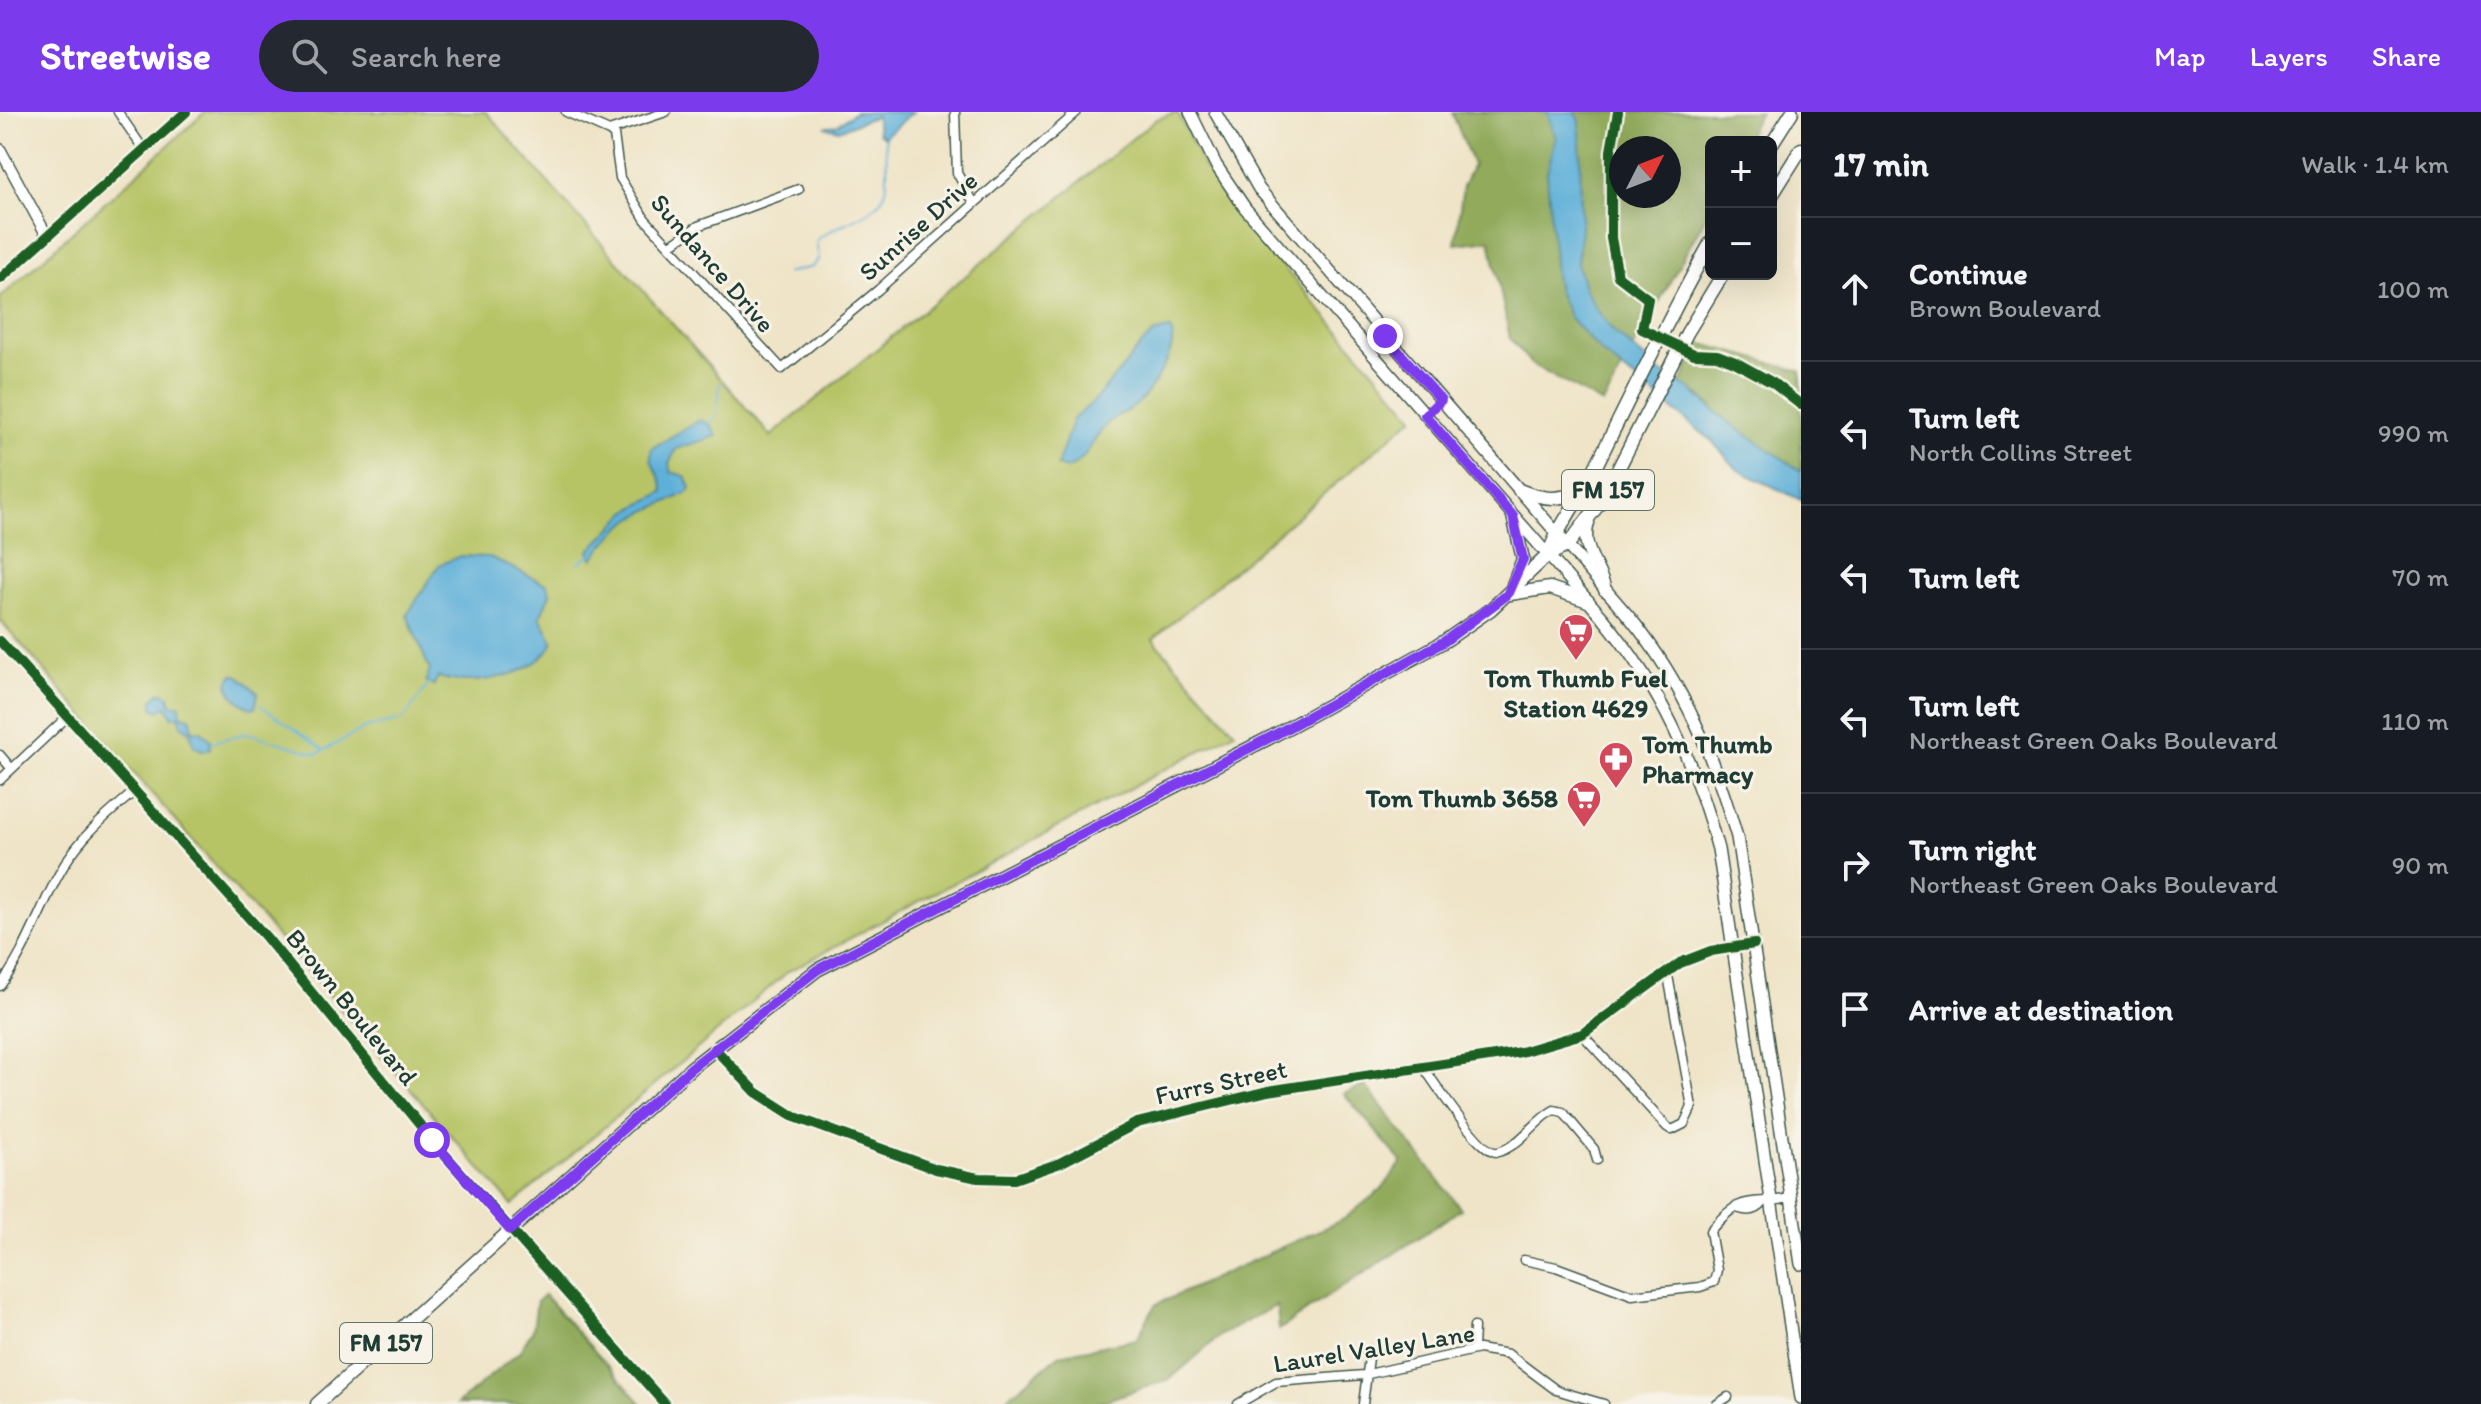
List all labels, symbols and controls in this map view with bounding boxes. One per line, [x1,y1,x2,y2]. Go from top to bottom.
search box [259,20,819,92]
text: Streetwise [40,33,211,79]
icon: search [287,34,331,78]
text: Search here [351,38,501,75]
text: Map [2154,39,2206,73]
text: Layers [2250,39,2328,73]
text: Share [2372,39,2441,73]
north arrow [1609,136,1681,208]
map controls [1705,136,1777,280]
button: + [1705,136,1777,208]
text: 17 min [1833,144,1929,185]
text: Walk · 1.4 km [2301,148,2449,180]
street label: Sunrise Drive [852,164,984,288]
street label: Sundance Drive [644,187,782,339]
button: − [1705,208,1777,280]
text: Continue [1909,255,2028,292]
icon: ahead [1833,267,1877,311]
text: 100 m [2377,273,2449,305]
text: Brown Boulevard [1909,292,2101,324]
route end [1367,318,1403,354]
text: Turn left [1909,399,2020,436]
icon: left [1833,411,1877,455]
text: 990 m [2378,417,2449,449]
text: North Collins Street [1909,436,2132,468]
road number: FM 157 [1562,470,1654,510]
icon: left [1833,555,1877,599]
text: Turn left [1909,559,2020,596]
text: 70 m [2392,561,2449,593]
supermarket icon: Tom Thumb Fuel Station 4629 [1557,612,1595,662]
place label: Tom Thumb Fuel Station 4629 [1483,662,1669,724]
text: Turn left [1909,687,2020,724]
icon: left [1833,699,1877,743]
text: 110 m [2381,705,2449,737]
text: Northeast Green Oaks Boulevard [1909,724,2278,756]
place label: Tom Thumb Pharmacy [1641,728,1773,790]
pharmacy icon: Tom Thumb Pharmacy [1597,740,1635,790]
supermarket icon: Tom Thumb 3658 [1565,779,1603,829]
place label: Tom Thumb 3658 [1365,782,1558,814]
text: Turn right [1909,831,2037,868]
icon: right [1833,843,1877,887]
text: 90 m [2392,849,2449,881]
text: Northeast Green Oaks Boulevard [1909,868,2278,900]
street label: Brown Boulevard [279,922,425,1092]
icon: arrive [1833,987,1877,1031]
text: Arrive at destination [1909,991,2173,1028]
street label: Furrs Street [1152,1052,1290,1112]
route start [414,1122,450,1158]
street label: Laurel Valley Lane [1271,1316,1477,1380]
road number: FM 157 [340,1323,432,1363]

